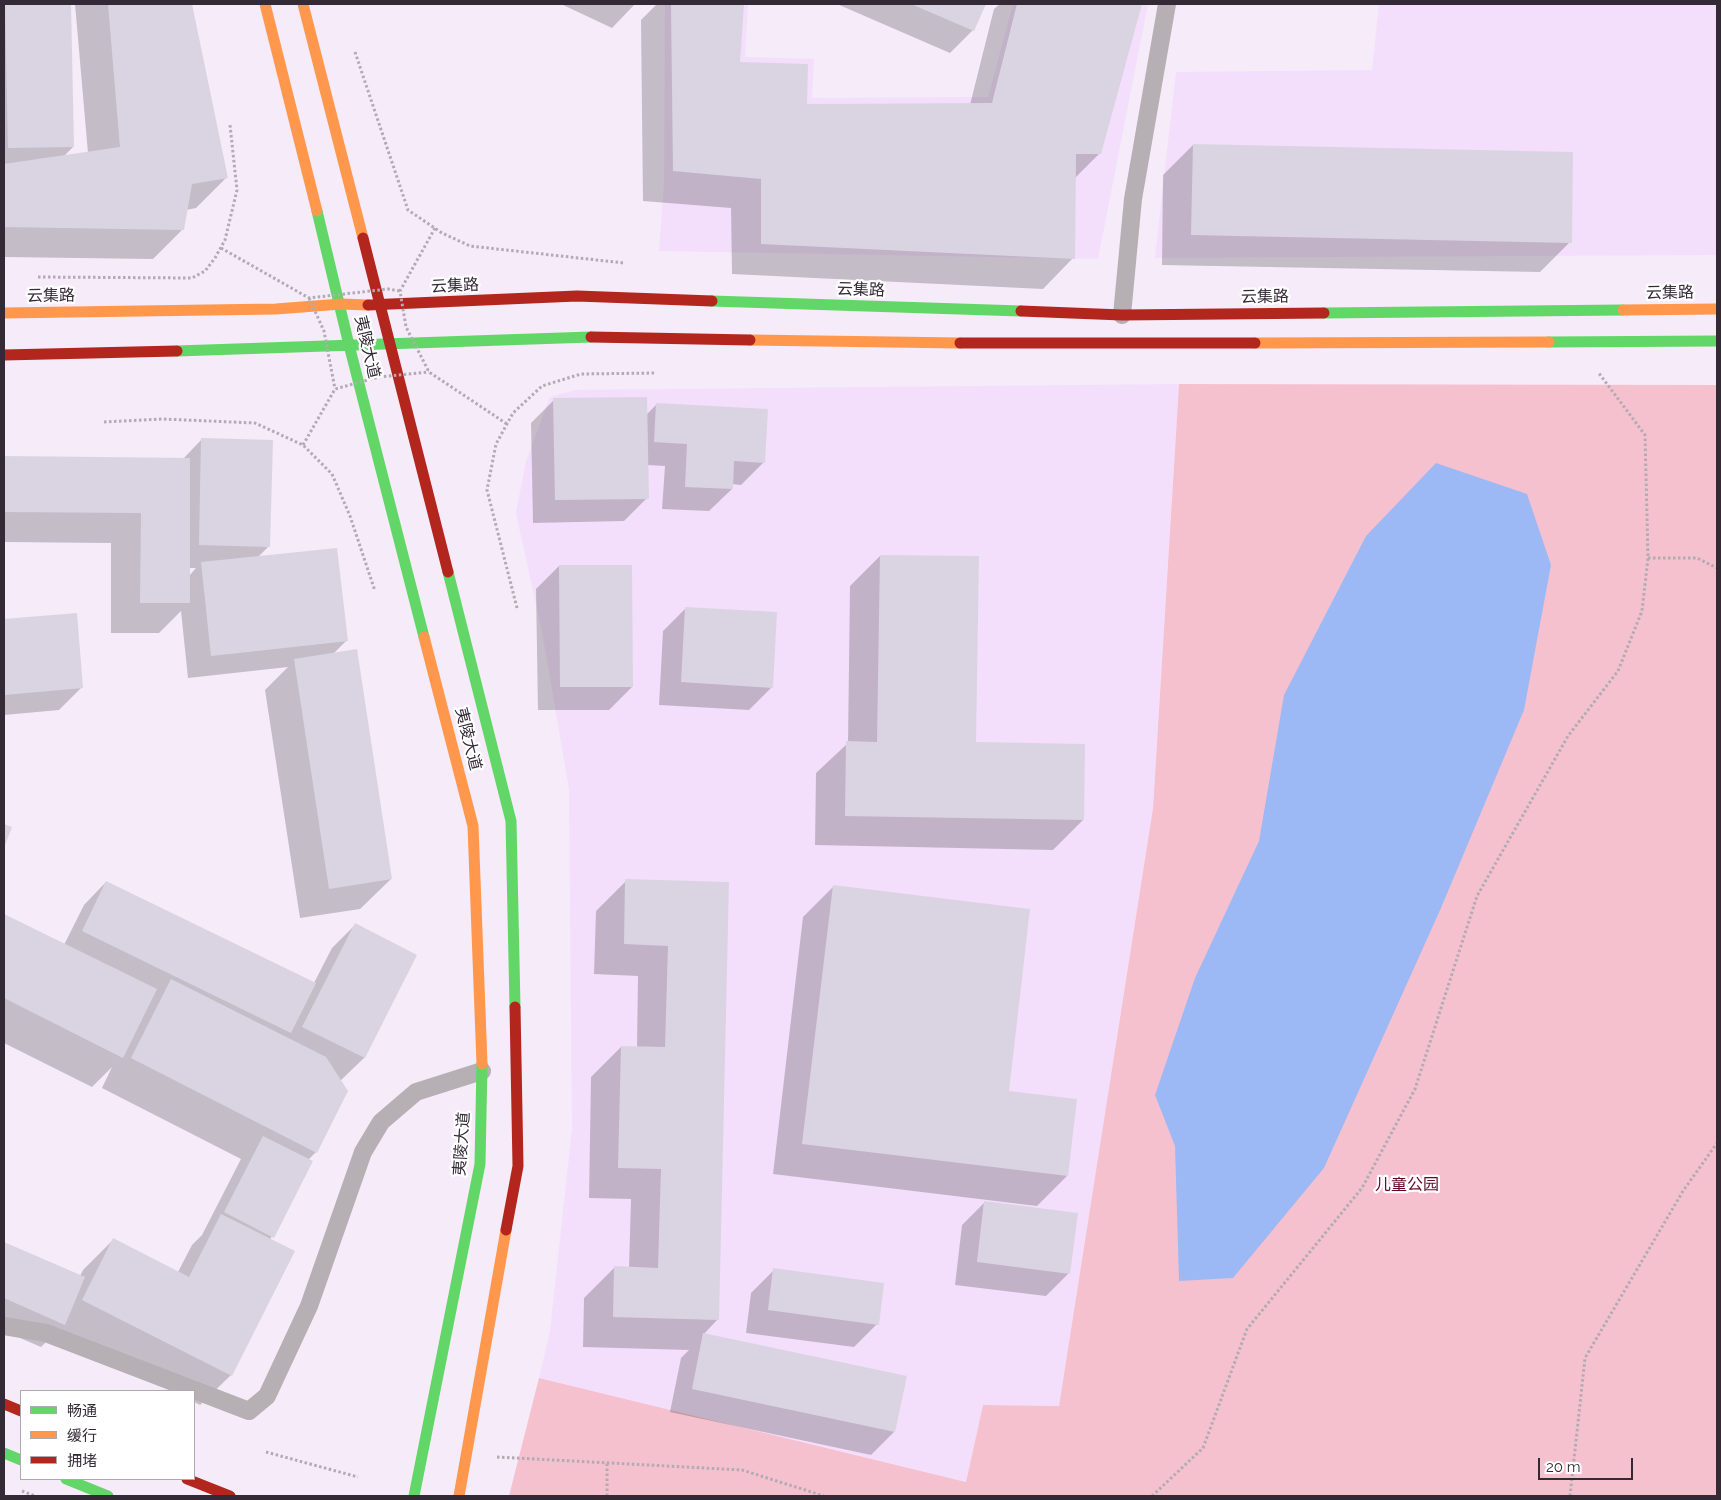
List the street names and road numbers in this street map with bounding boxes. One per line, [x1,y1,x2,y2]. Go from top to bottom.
street label: 云集路 [431,275,479,297]
street label: 云集路 [837,280,885,300]
street label: 云集路 [1646,283,1694,303]
street label: 云集路 [27,286,75,306]
street label: 云集路 [1241,287,1289,307]
street label: 夷陵大道 [350,314,384,380]
street label: 夷陵大道 [451,706,485,772]
street label: 夷陵大道 [450,1111,474,1177]

